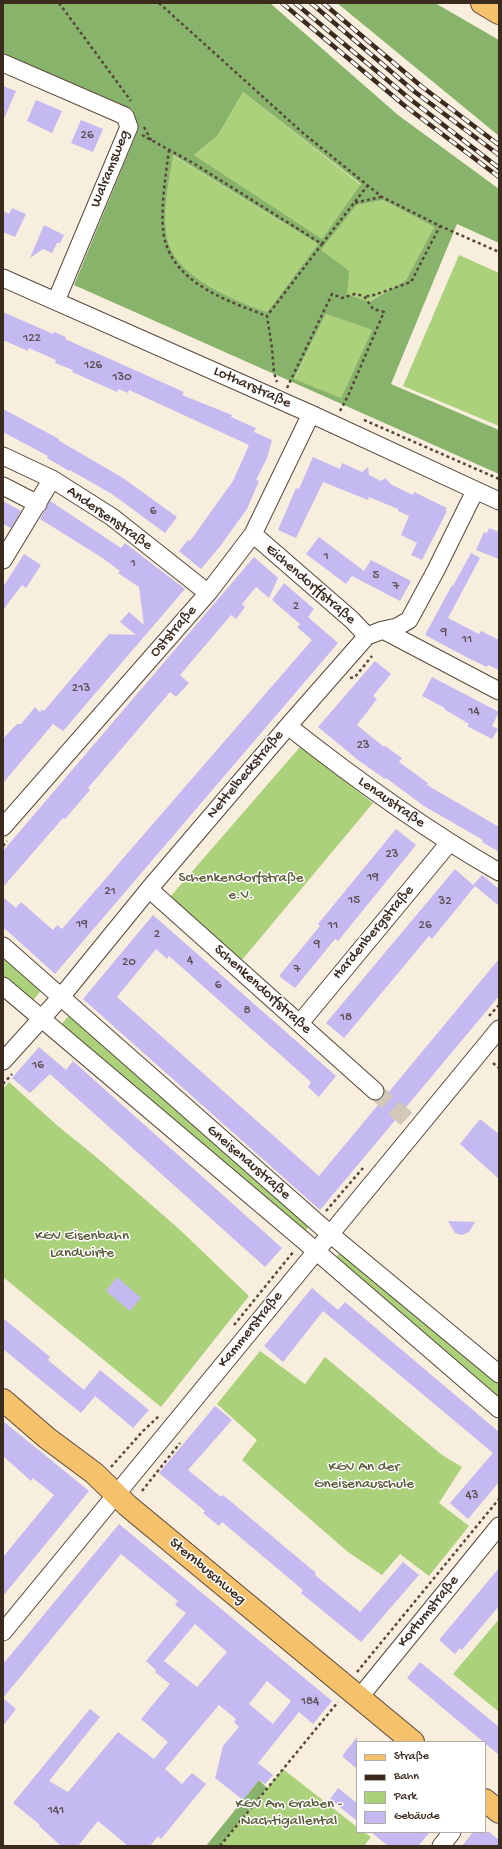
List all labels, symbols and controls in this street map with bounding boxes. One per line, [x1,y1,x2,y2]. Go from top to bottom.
house number: 26 [81,128,93,144]
street label: Walramsweg [87,128,135,210]
house number: 122 [23,331,41,347]
house number: 126 [84,358,102,374]
street label: Lotharstraße [210,363,294,413]
house number: 130 [112,370,132,386]
street label: Andersenstraße [63,483,155,555]
house number: 6 [150,504,156,520]
street label: Eichendorffstraße [261,541,359,629]
house number: 1 [323,549,329,565]
house number: 1 [130,556,136,572]
house number: 5 [373,568,379,584]
house number: 7 [393,579,399,595]
house number: 2 [293,599,299,615]
street label: Oststraße [147,602,201,662]
house number: 9 [441,625,447,641]
house number: 11 [462,632,472,648]
house number: 213 [72,681,90,697]
house number: 14 [468,704,480,720]
street label: Nettelbeckstraße [204,727,288,823]
house number: 23 [356,738,370,754]
street label: Lenaustraße [354,773,428,833]
house number: 23 [385,847,399,863]
park label: Schenkendorfstraße e.V. [178,870,304,905]
house number: 19 [367,870,379,886]
street label: Hardenbergstraße [329,882,419,984]
house number: 21 [104,884,116,900]
house number: 15 [348,893,360,909]
house number: 32 [438,894,452,910]
house number: 19 [76,917,88,933]
house number: 11 [328,918,338,934]
house number: 26 [419,918,431,934]
house number: 2 [154,927,160,943]
house number: 9 [314,937,320,953]
street label: Schenkendorfstraße [209,941,315,1039]
house number: 4 [187,953,193,969]
house number: 20 [122,955,136,971]
house number: 7 [294,962,300,978]
house number: 6 [215,978,221,994]
house number: 8 [243,1003,251,1019]
house number: 18 [340,1010,352,1026]
house number: 16 [32,1058,44,1074]
street label: Gneisenaustraße [202,1122,294,1204]
park label: KGV Eisenbahn Landwirte [35,1228,129,1263]
street label: Kammerstraße [215,1288,287,1372]
park label: KGV An der Gneisenauschule [314,1459,414,1494]
house number: 43 [466,1488,478,1504]
street label: Sternbuschweg [165,1535,249,1609]
street label: Kortumstraße [395,1572,463,1652]
house number: 184 [301,1694,319,1710]
legend [356,1741,486,1833]
text: Straße [394,1750,429,1764]
text: Bahn [394,1770,419,1784]
text: Park [394,1790,417,1804]
park label: KGV Am Graben - Nachtigallental [236,1796,342,1831]
house number: 141 [48,1803,64,1819]
text: Gebäude [394,1810,440,1824]

